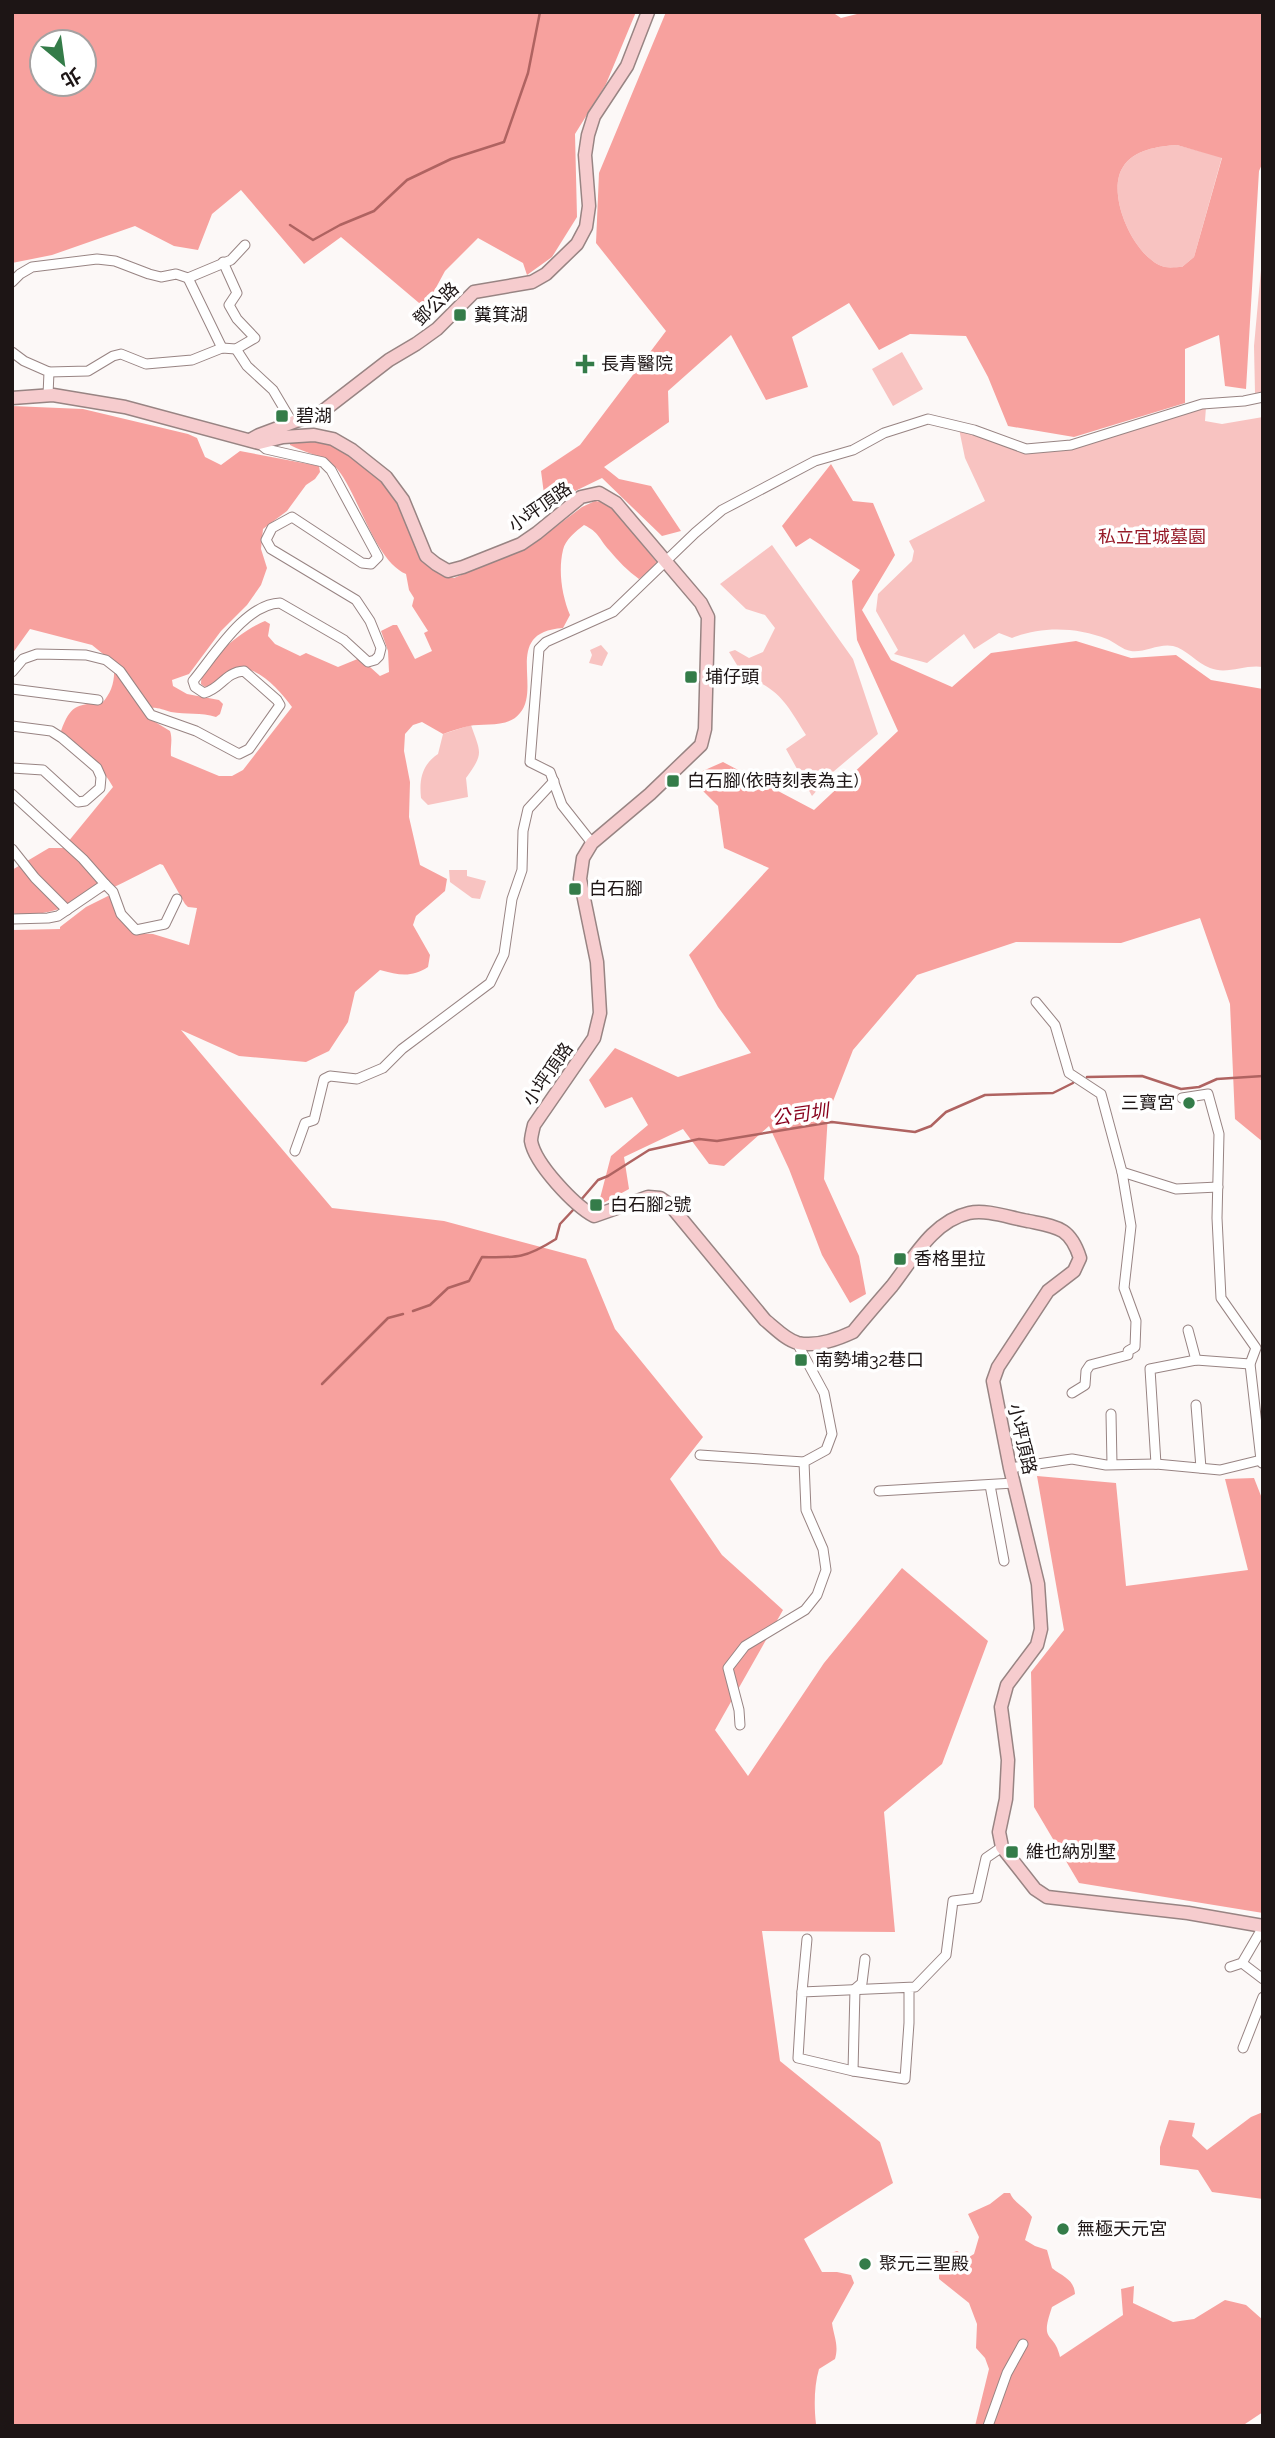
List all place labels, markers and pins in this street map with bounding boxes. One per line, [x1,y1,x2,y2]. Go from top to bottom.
place label: 糞箕湖 [474,304,528,325]
marker: 糞箕湖 [452,307,468,323]
place label: 長青醫院 [601,353,673,374]
marker: 長青醫院 [575,354,595,374]
place label: 碧湖 [296,405,332,426]
marker: 碧湖 [274,408,290,424]
place label: 埔仔頭 [705,666,759,687]
marker: 埔仔頭 [683,669,699,685]
place label: 白石腳(依時刻表為主) [687,770,859,791]
marker: 白石腳(依時刻表為主) [665,773,681,789]
place label: 白石腳 [589,878,643,899]
marker: 白石腳 [567,881,583,897]
place label: 三寶宮 [1121,1092,1175,1113]
marker: 三寶宮 [1181,1095,1197,1111]
place label: 白石腳2號 [610,1194,691,1215]
marker: 白石腳2號 [588,1197,604,1213]
place label: 香格里拉 [914,1248,986,1269]
marker: 香格里拉 [892,1251,908,1267]
place label: 南勢埔32巷口 [815,1349,924,1370]
marker: 南勢埔32巷口 [793,1352,809,1368]
place label: 維也納別墅 [1026,1841,1116,1862]
marker: 維也納別墅 [1004,1844,1020,1860]
place label: 無極天元宮 [1077,2218,1167,2239]
marker: 無極天元宮 [1055,2221,1071,2237]
place label: 聚元三聖殿 [879,2253,969,2274]
marker: 聚元三聖殿 [857,2256,873,2272]

